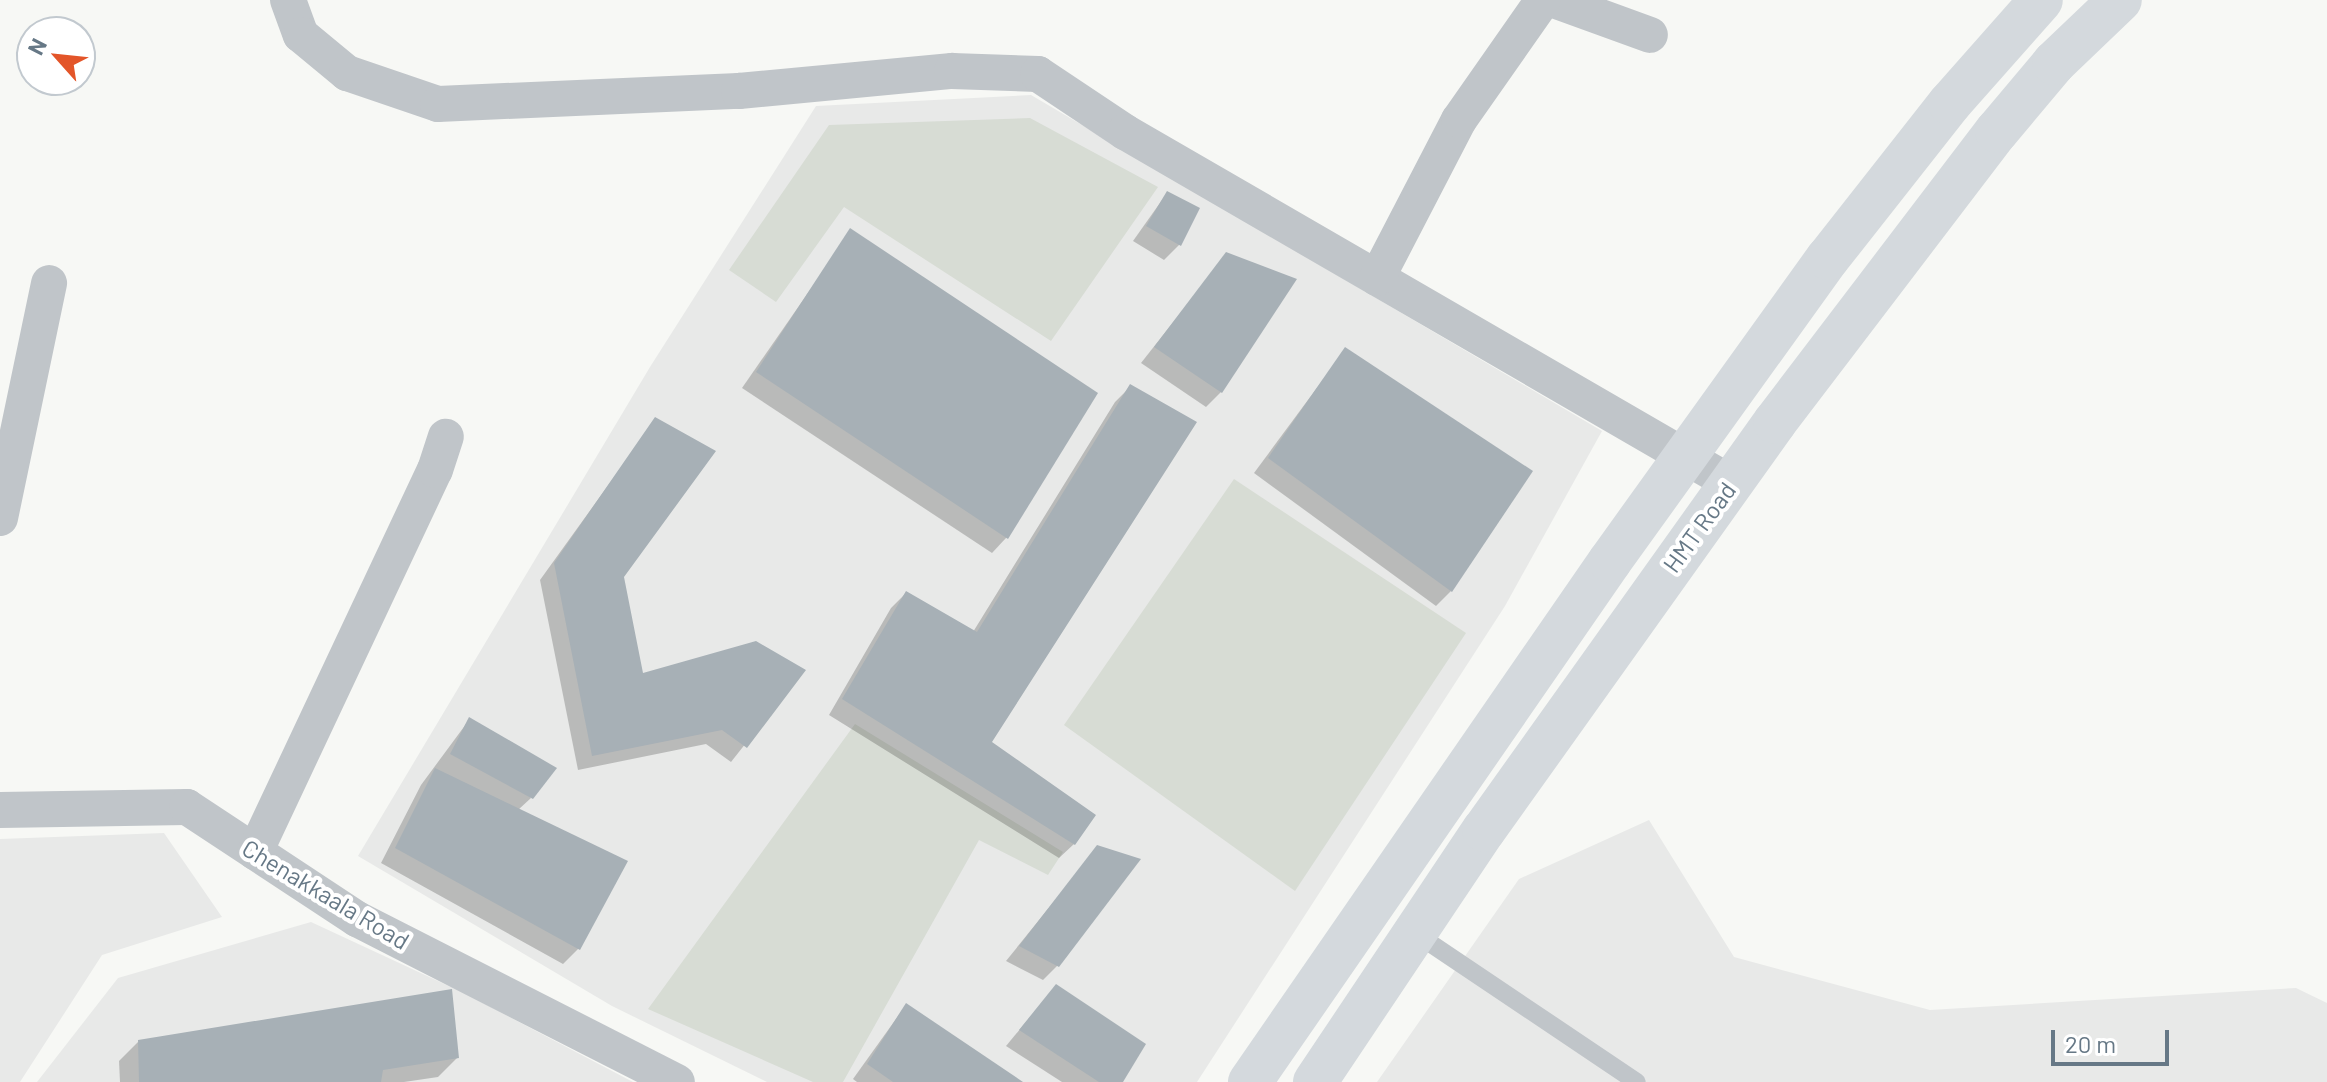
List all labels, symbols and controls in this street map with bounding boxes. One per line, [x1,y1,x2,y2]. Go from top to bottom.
north arrow [16,16,96,96]
text: N [21,34,51,58]
street label: HMT Road [1657,476,1741,578]
street label: Chenakkaala Road [237,833,415,955]
scale bar [2055,1014,2173,1064]
text: 20 m [2065,1029,2116,1058]

